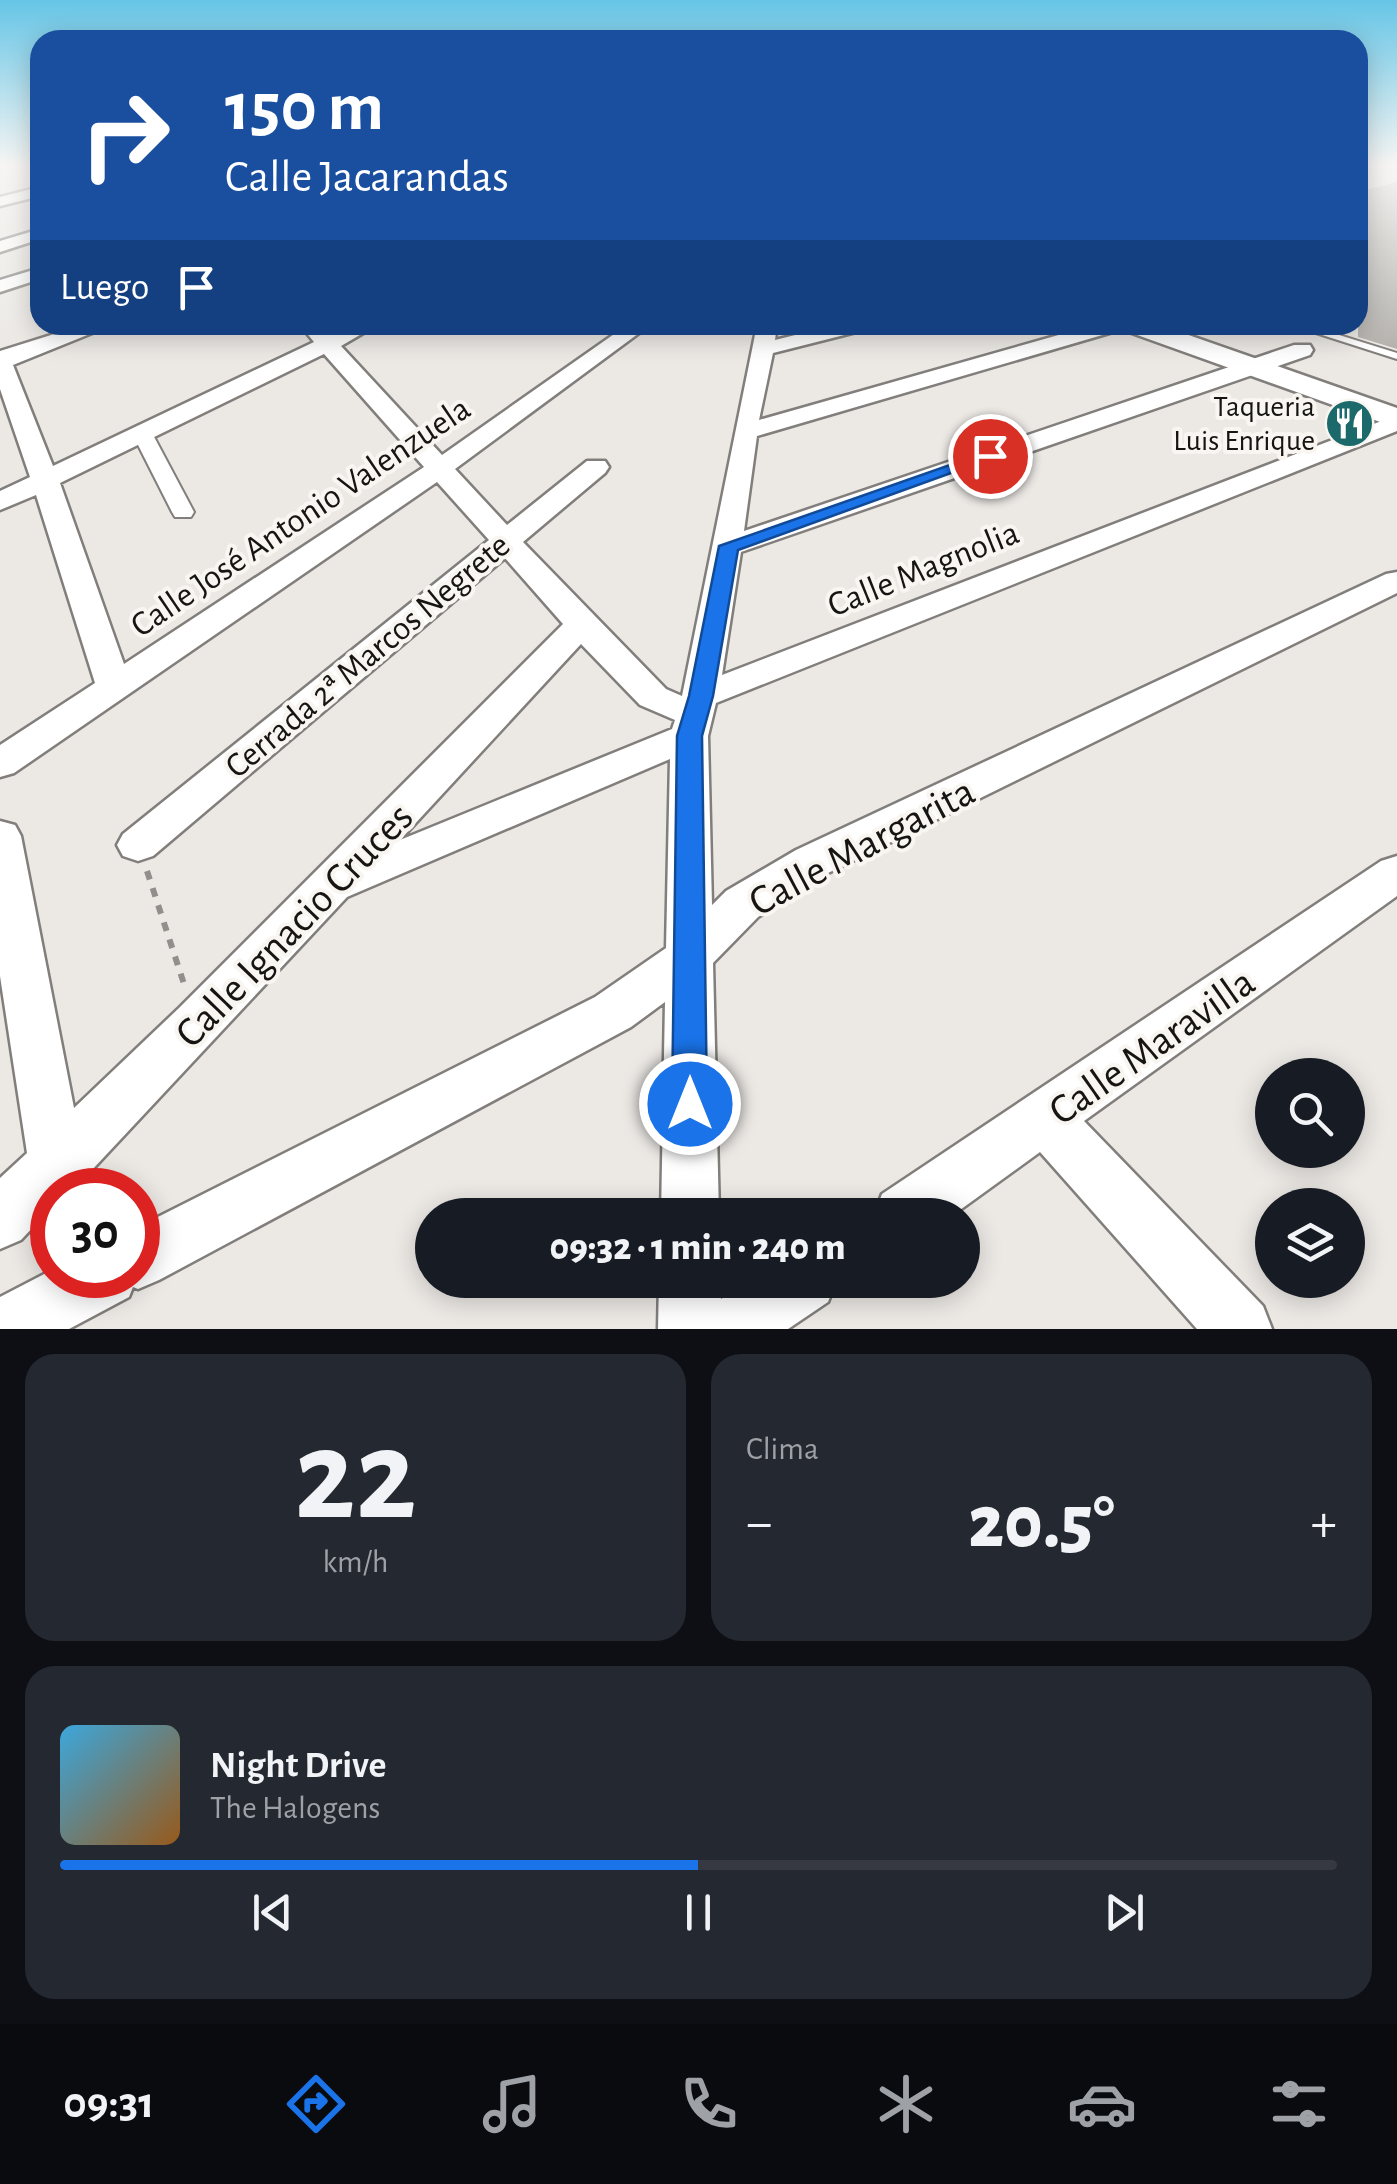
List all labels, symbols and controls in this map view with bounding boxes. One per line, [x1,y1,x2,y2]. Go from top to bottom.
icon: right [60,70,190,200]
text: 150 m [225,73,384,143]
text: Calle Jacarandas [225,155,509,200]
icon: arrive [169,260,224,315]
text: Luego [60,269,149,307]
street label: Calle José Antonio Valenzuela [125,391,477,644]
place label: Taqueria Luis Enrique [1173,392,1315,456]
restaurant icon: Taqueria Luis Enrique [1324,397,1376,449]
pin [948,414,1033,499]
icon: arrive [963,429,1018,484]
street label: Calle Magnolia [823,515,1024,624]
street label: Cerrada 2ª Marcos Negrete [219,527,517,785]
street label: Calle Margarita [742,770,982,924]
street label: Calle Ignacio Cruces [168,795,421,1055]
street label: Calle Maravilla [1042,961,1263,1133]
position arrow [638,1052,742,1156]
map controls [1255,1058,1365,1298]
button: search [1255,1058,1365,1168]
speed limit sign: 30 [30,1168,160,1298]
button: layers [1255,1188,1365,1298]
text: 09:32 · 1 min · 240 m [550,1229,845,1267]
text: 22 [294,1413,417,1543]
text: Clima [746,1433,819,1465]
text: 20.5° [968,1486,1115,1561]
text: − [746,1496,772,1551]
text: + [1311,1496,1337,1551]
text: km/h [322,1546,389,1578]
text: Night Drive [210,1747,386,1785]
text: The Halogens [210,1792,380,1824]
icon: previous [245,1885,300,1940]
icon: pause [671,1885,726,1940]
icon: next [1097,1885,1152,1940]
icon: directions [281,2069,351,2139]
icon: music [477,2069,547,2139]
icon: phone [674,2069,744,2139]
icon: climate [871,2069,941,2139]
icon: car [1067,2069,1137,2139]
icon: filters [1264,2069,1334,2139]
text: 09:31 [63,2081,154,2126]

